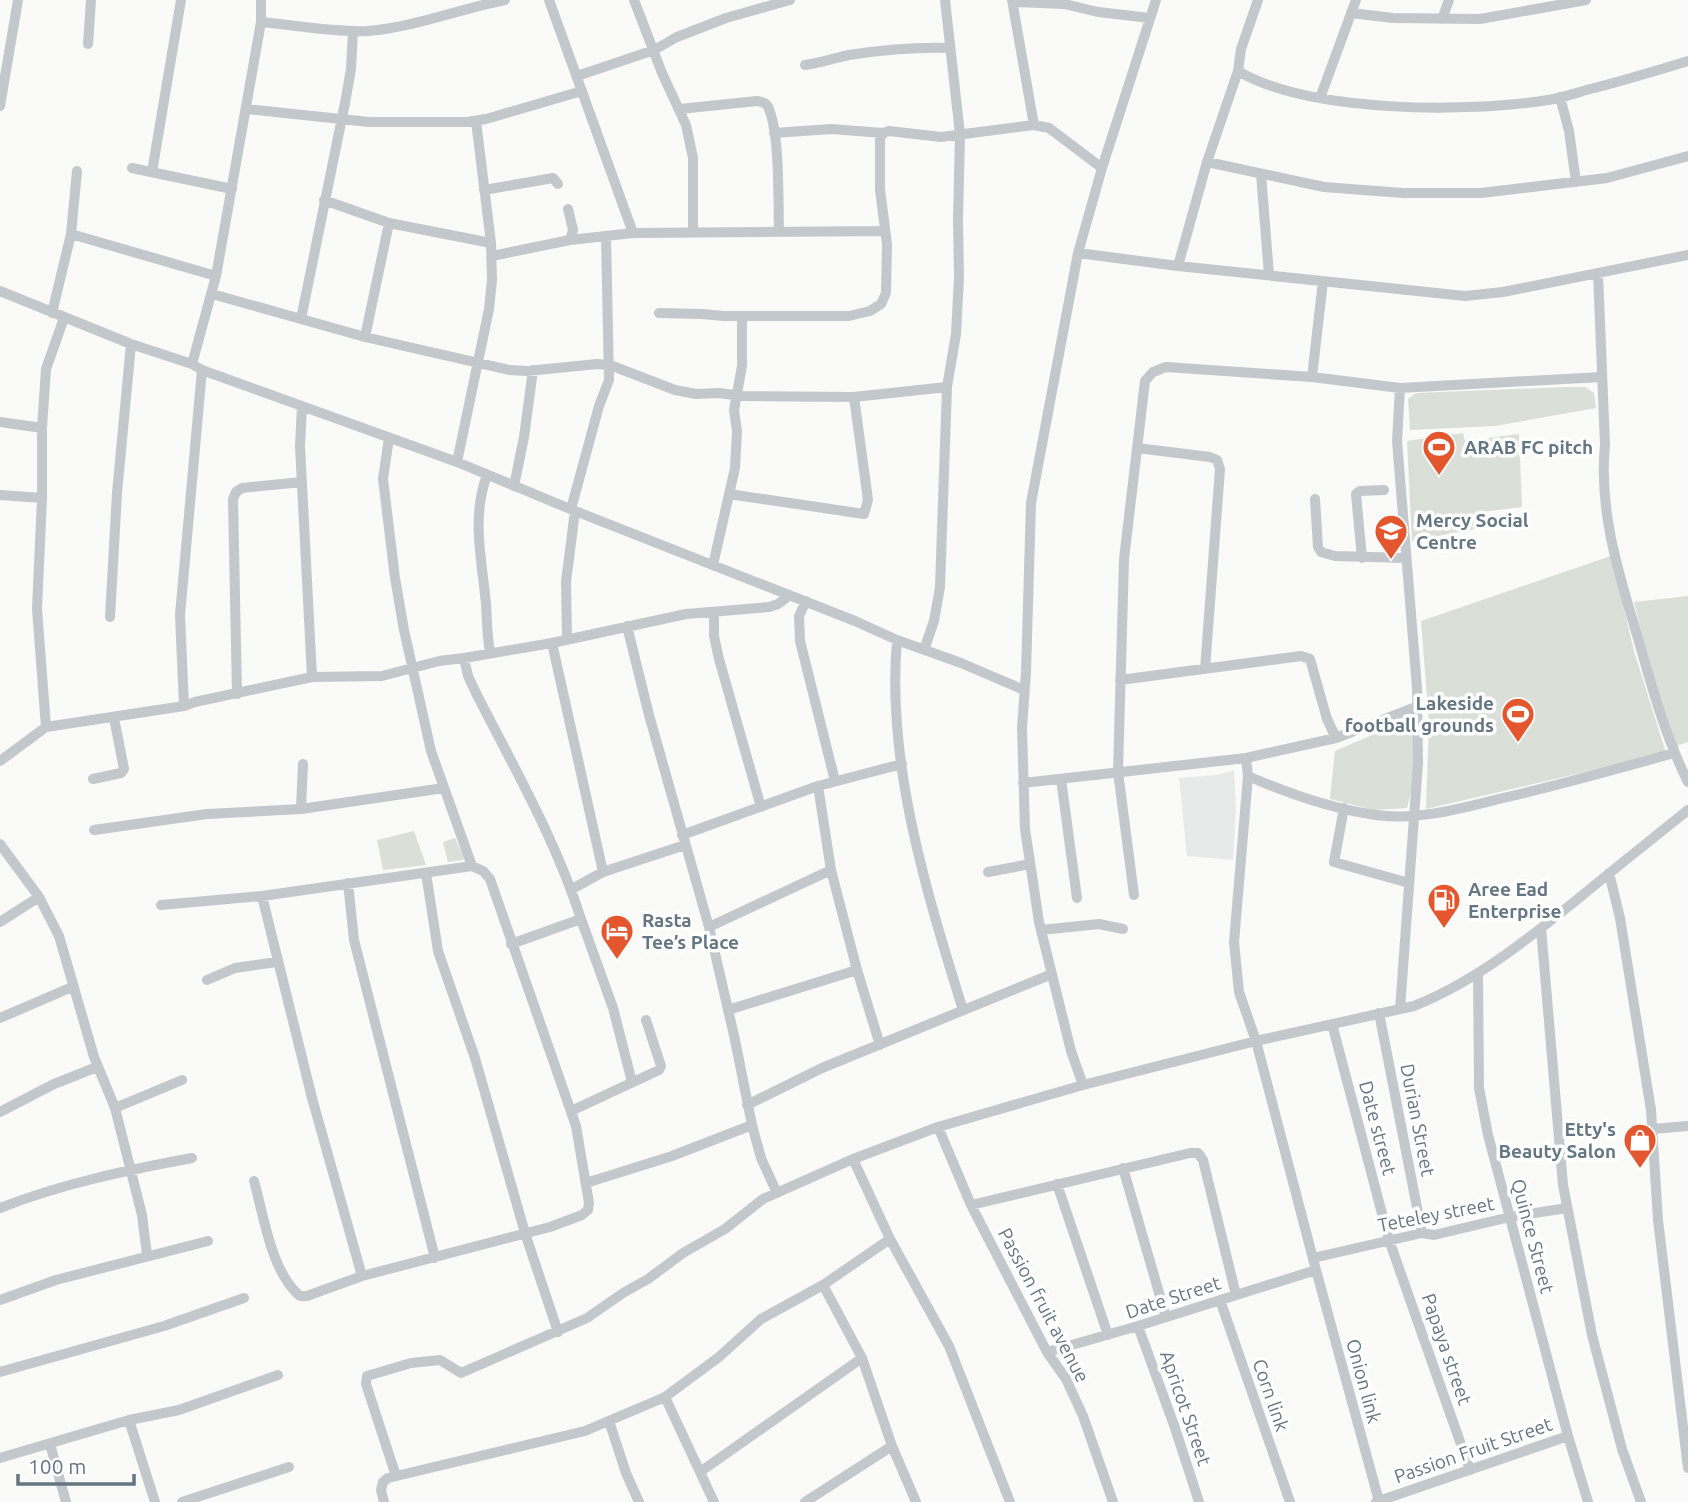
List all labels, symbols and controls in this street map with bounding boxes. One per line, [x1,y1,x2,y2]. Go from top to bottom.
sports icon: ARAB FC pitch [1420,428,1458,477]
place label: ARAB FC pitch [1464,436,1593,458]
place label: Mercy Social Centre [1416,509,1529,553]
school or university icon: Mercy Social Centre [1372,512,1410,561]
place label: Lakeside football grounds [1345,692,1494,736]
sports icon: Lakeside football grounds [1499,695,1537,744]
place label: Aree Ead Enterprise [1468,878,1562,922]
fuel station icon: Aree Ead Enterprise [1425,881,1463,930]
place label: Rasta Tee’s Place [642,909,739,953]
hotel icon: Rasta Tee’s Place [598,912,636,961]
street label: Durian Street [1396,1062,1440,1179]
street label: Date street [1355,1078,1401,1178]
place label: Etty's Beauty Salon [1499,1118,1616,1162]
shop icon: Etty's Beauty Salon [1621,1121,1659,1170]
street label: Quince Street [1507,1176,1559,1296]
street label: Teteley street [1376,1192,1497,1236]
street label: Passion fruit avenue [994,1224,1094,1386]
street label: Date Street [1123,1271,1224,1323]
street label: Papaya street [1418,1290,1477,1408]
street label: Onion link [1342,1336,1386,1426]
street label: Apricot Street [1156,1348,1216,1469]
street label: Corn link [1248,1356,1294,1435]
street label: Passion Fruit Street [1391,1412,1555,1487]
scale bar [18,1442,133,1486]
text: 100 m [28,1454,86,1478]

